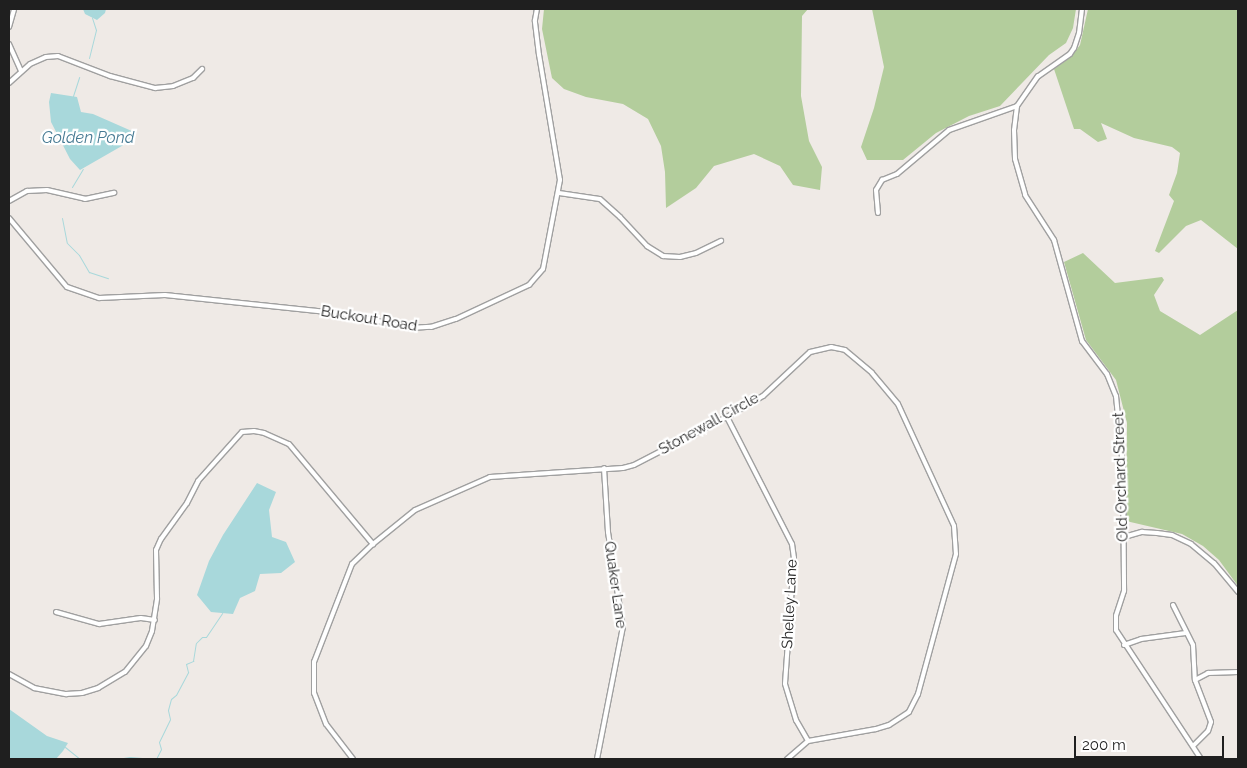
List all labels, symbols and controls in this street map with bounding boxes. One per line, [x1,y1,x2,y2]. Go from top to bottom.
water label: Golden Pond [42,128,134,148]
street label: Buckout Road [320,302,418,336]
street label: Stonewall Circle [656,389,762,459]
street label: Old Orchard Street [1110,412,1132,542]
street label: Quaker Lane [600,540,630,630]
street label: Shelley Lane [779,559,801,649]
scale bar [1077,726,1227,758]
text: 200 m [1082,736,1126,754]

